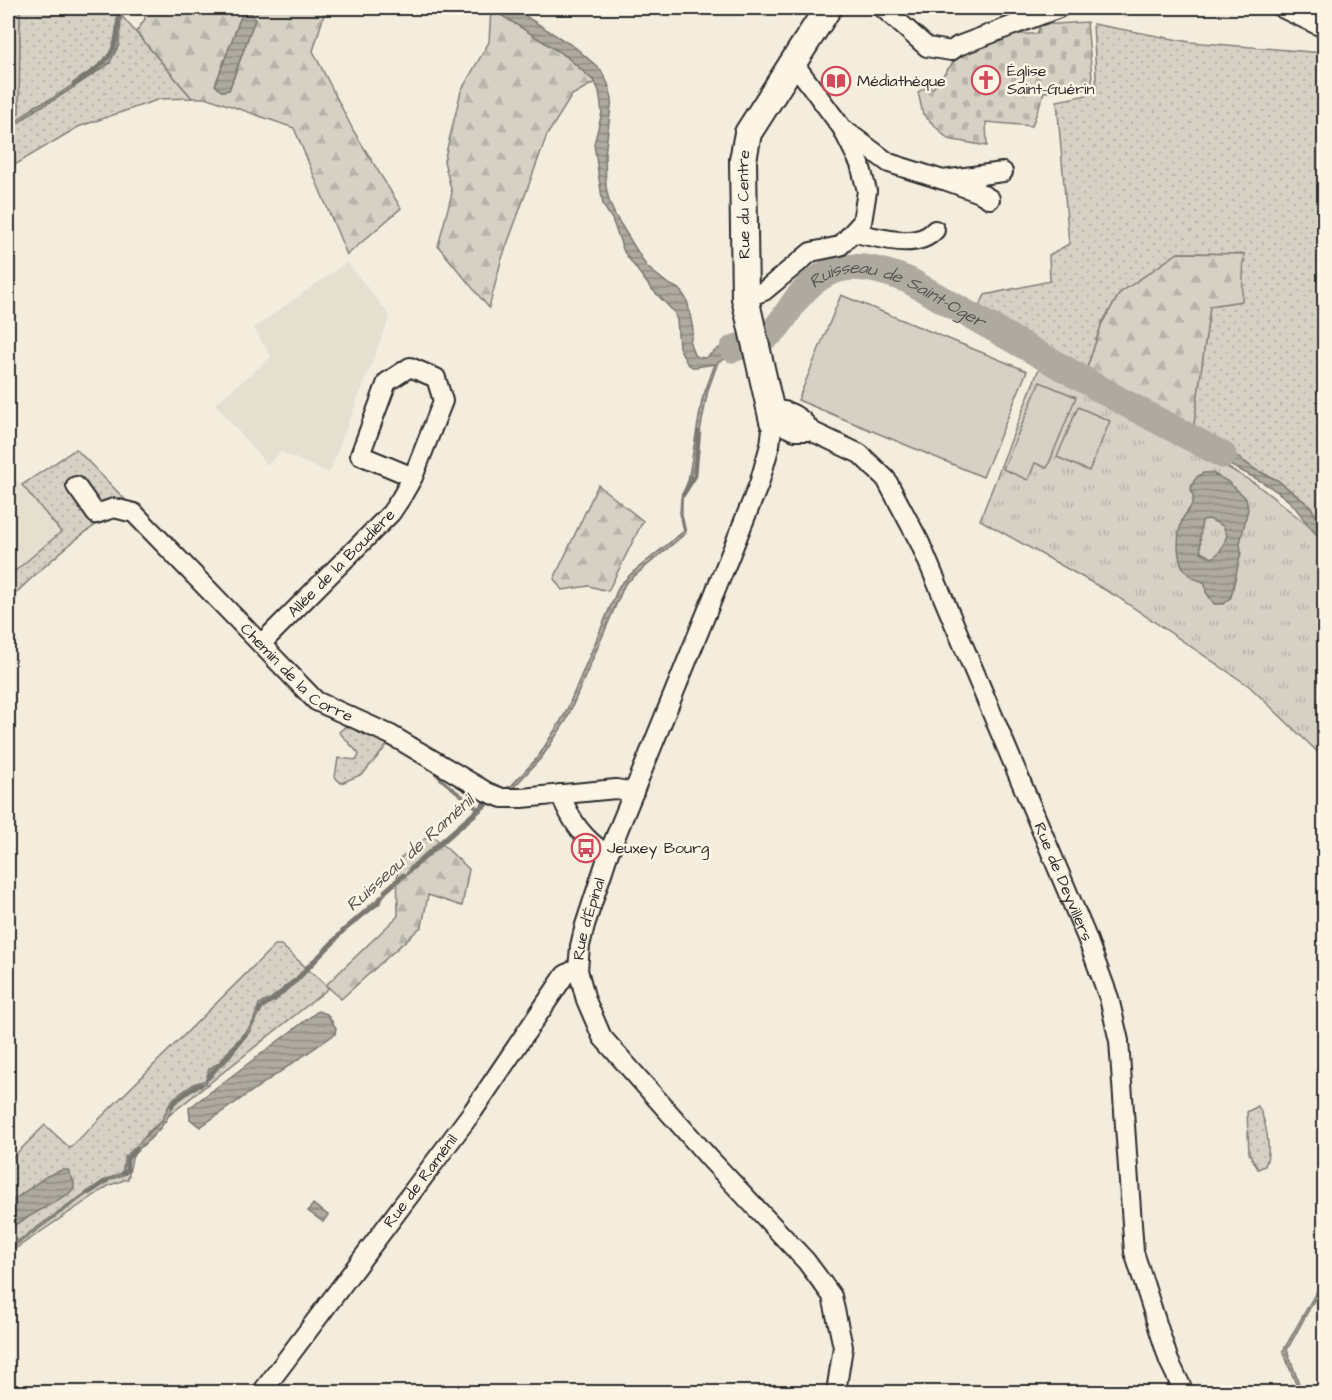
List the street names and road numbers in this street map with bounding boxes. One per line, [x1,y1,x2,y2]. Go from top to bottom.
street label: Rue du Centre [732,147,756,259]
street label: Allée de la Boudière [283,504,400,622]
street label: Chemin de la Corre [235,618,357,727]
street label: Rue de Deyvillers [1028,819,1098,945]
street label: Rue d’Épinal [568,875,611,961]
street label: Rue de Raménil [378,1130,463,1232]

